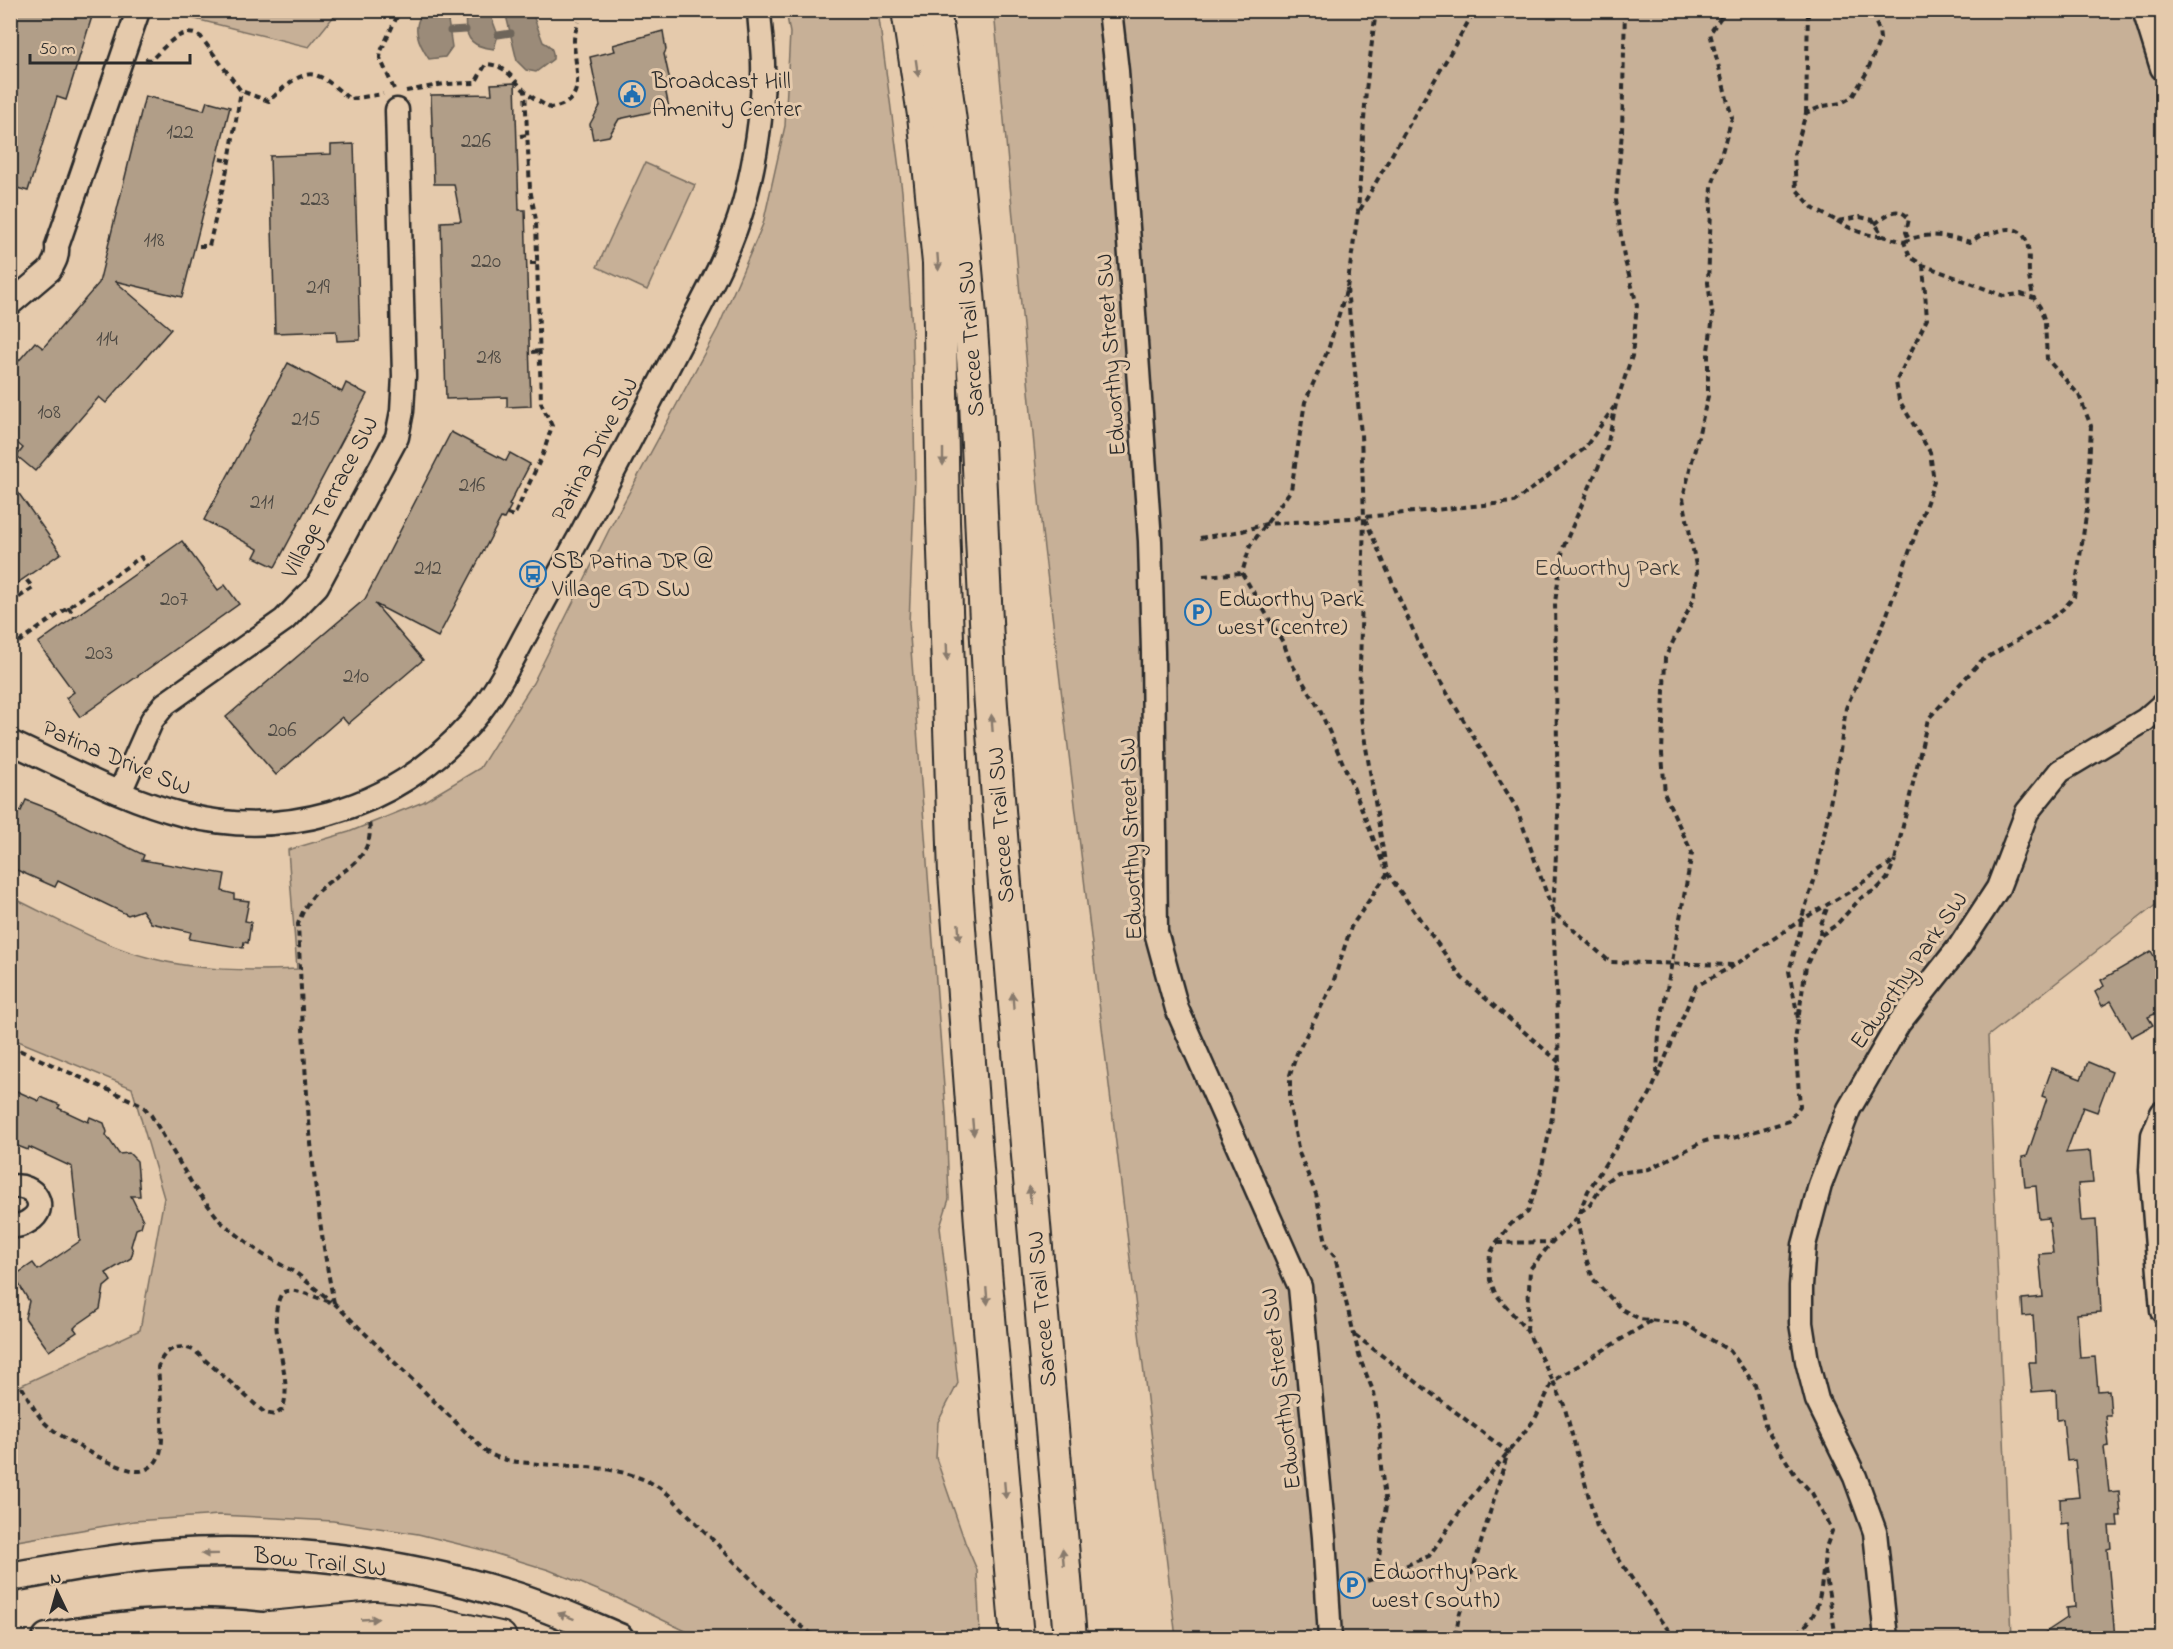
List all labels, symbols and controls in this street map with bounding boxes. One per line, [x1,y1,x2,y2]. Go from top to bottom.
scale bar [30,27,190,65]
text: 50 m [39,37,76,63]
one-way arrow [912,59,921,78]
place label: Broadcast Hill Amenity Center [651,65,802,129]
public building icon: Broadcast Hill Amenity Center [617,79,647,109]
house number: 122 [166,118,194,148]
house number: 226 [461,127,491,157]
house number: 223 [300,185,330,215]
house number: 118 [143,226,165,256]
house number: 220 [471,247,501,277]
street label: Edworthy Street SW [1088,252,1138,457]
one-way arrow [934,253,943,272]
street label: Sarcee Trail SW [950,260,995,418]
house number: 219 [306,273,330,303]
house number: 114 [96,325,118,355]
house number: 218 [477,343,502,373]
street label: Patina Drive SW [543,372,649,528]
house number: 108 [37,398,61,428]
house number: 215 [291,405,321,435]
street label: Village Terrace SW [273,411,389,586]
one-way arrow [938,448,948,467]
house number: 216 [459,471,485,501]
house number: 211 [250,488,274,518]
place label: SB Patina DR @ Village GD SW [551,545,713,608]
park label: Edworthy Park [1534,552,1680,588]
house number: 212 [414,554,442,584]
bus stop icon: SB Patina DR @ Village GD SW [518,559,548,589]
place label: Edworthy Park west (centre) [1218,583,1364,646]
house number: 207 [160,585,188,615]
parking icon: Edworthy Park west (centre) [1183,597,1213,627]
house number: 203 [85,639,113,669]
one-way arrow [942,642,952,661]
house number: 210 [343,662,369,692]
street label: Patina Drive SW [36,712,196,806]
one-way arrow [987,713,997,732]
house number: 206 [268,716,296,746]
street label: Edworthy Street SW [1111,737,1155,941]
street label: Sarcee Trail SW [980,746,1025,904]
street label: Edworthy Park SW [1842,885,1978,1058]
one-way arrow [955,923,964,942]
one-way arrow [1009,992,1018,1011]
one-way arrow [968,1118,978,1137]
one-way arrow [1025,1186,1035,1205]
street label: Sarcee Trail SW [1019,1229,1068,1388]
one-way arrow [982,1286,992,1305]
street label: Edworthy Street SW [1253,1286,1313,1491]
one-way arrow [1000,1480,1009,1499]
street label: Bow Trail SW [251,1539,388,1588]
one-way arrow [1058,1547,1068,1566]
one-way arrow [201,1549,220,1558]
place label: Edworthy Park west (south) [1372,1556,1518,1619]
north arrow [27,1562,87,1622]
text: N [49,1567,62,1591]
parking icon: Edworthy Park west (south) [1337,1570,1367,1600]
one-way arrow [556,1610,574,1620]
one-way arrow [360,1614,379,1623]

